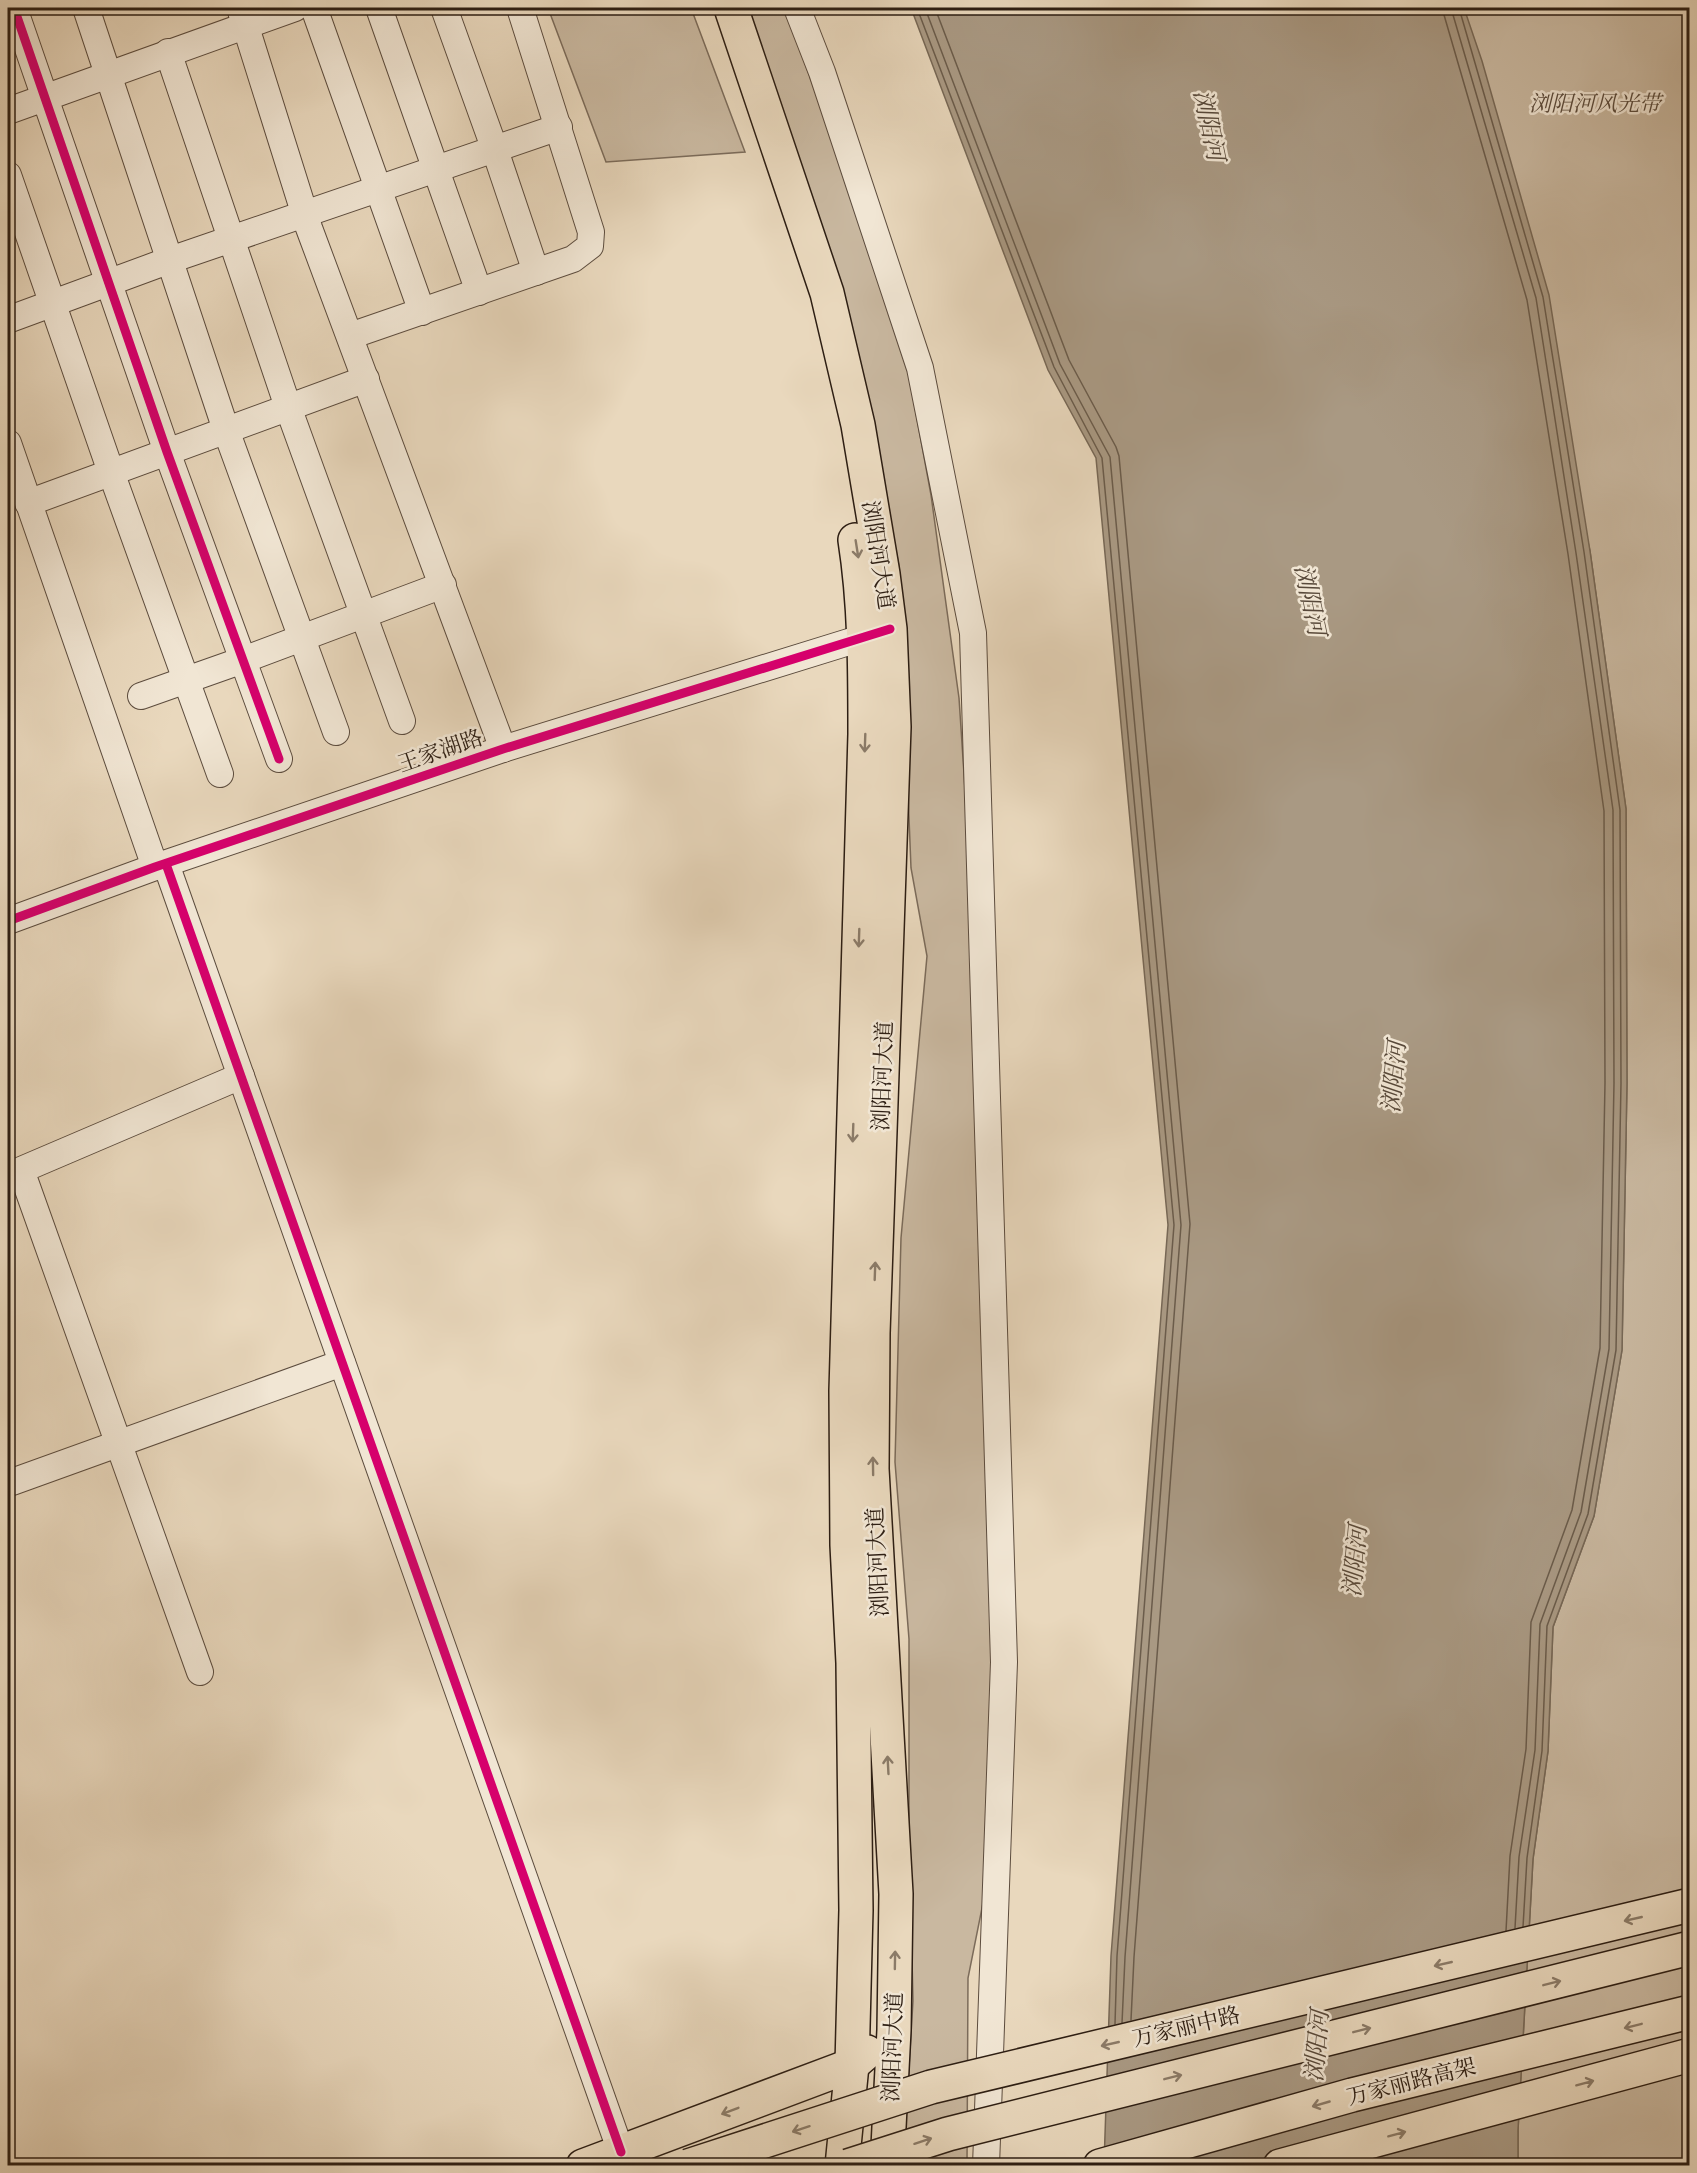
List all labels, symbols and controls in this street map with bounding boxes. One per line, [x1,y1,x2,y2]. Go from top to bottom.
water label: 浏阳河 [1188,87,1230,167]
park label: 浏阳河风光带 [1529,92,1665,116]
street label: 浏阳河大道 [858,499,898,611]
one-way arrow [851,538,862,558]
water label: 浏阳河 [1289,562,1331,642]
street label: 王家湖路 [395,725,486,777]
one-way arrow [859,733,870,753]
one-way arrow [853,928,865,948]
street label: 浏阳河大道 [869,1021,897,1131]
water label: 浏阳河 [1378,1036,1411,1114]
one-way arrow [848,1123,859,1143]
one-way arrow [869,1261,880,1281]
one-way arrow [867,1456,878,1476]
street label: 浏阳河大道 [863,1506,893,1618]
water label: 浏阳河 [1339,1520,1372,1598]
one-way arrow [883,1756,894,1776]
one-way arrow [1623,1913,1642,1925]
one-way arrow [889,1951,901,1971]
one-way arrow [1434,1959,1453,1970]
one-way arrow [1542,1976,1561,1988]
street label: 浏阳河大道 [879,1992,907,2102]
street label: 万家丽中路 [1130,2003,1243,2051]
water label: 浏阳河 [1301,2005,1334,2083]
one-way arrow [1624,2020,1643,2032]
one-way arrow [1353,2024,1372,2036]
one-way arrow [1101,2038,1120,2050]
street label: 万家丽路高架 [1344,2054,1478,2110]
one-way arrow [1163,2071,1182,2083]
one-way arrow [1576,2077,1595,2088]
one-way arrow [1312,2099,1331,2110]
one-way arrow [722,2106,740,2117]
one-way arrow [792,2124,811,2135]
one-way arrow [1387,2128,1406,2139]
one-way arrow [913,2135,932,2146]

